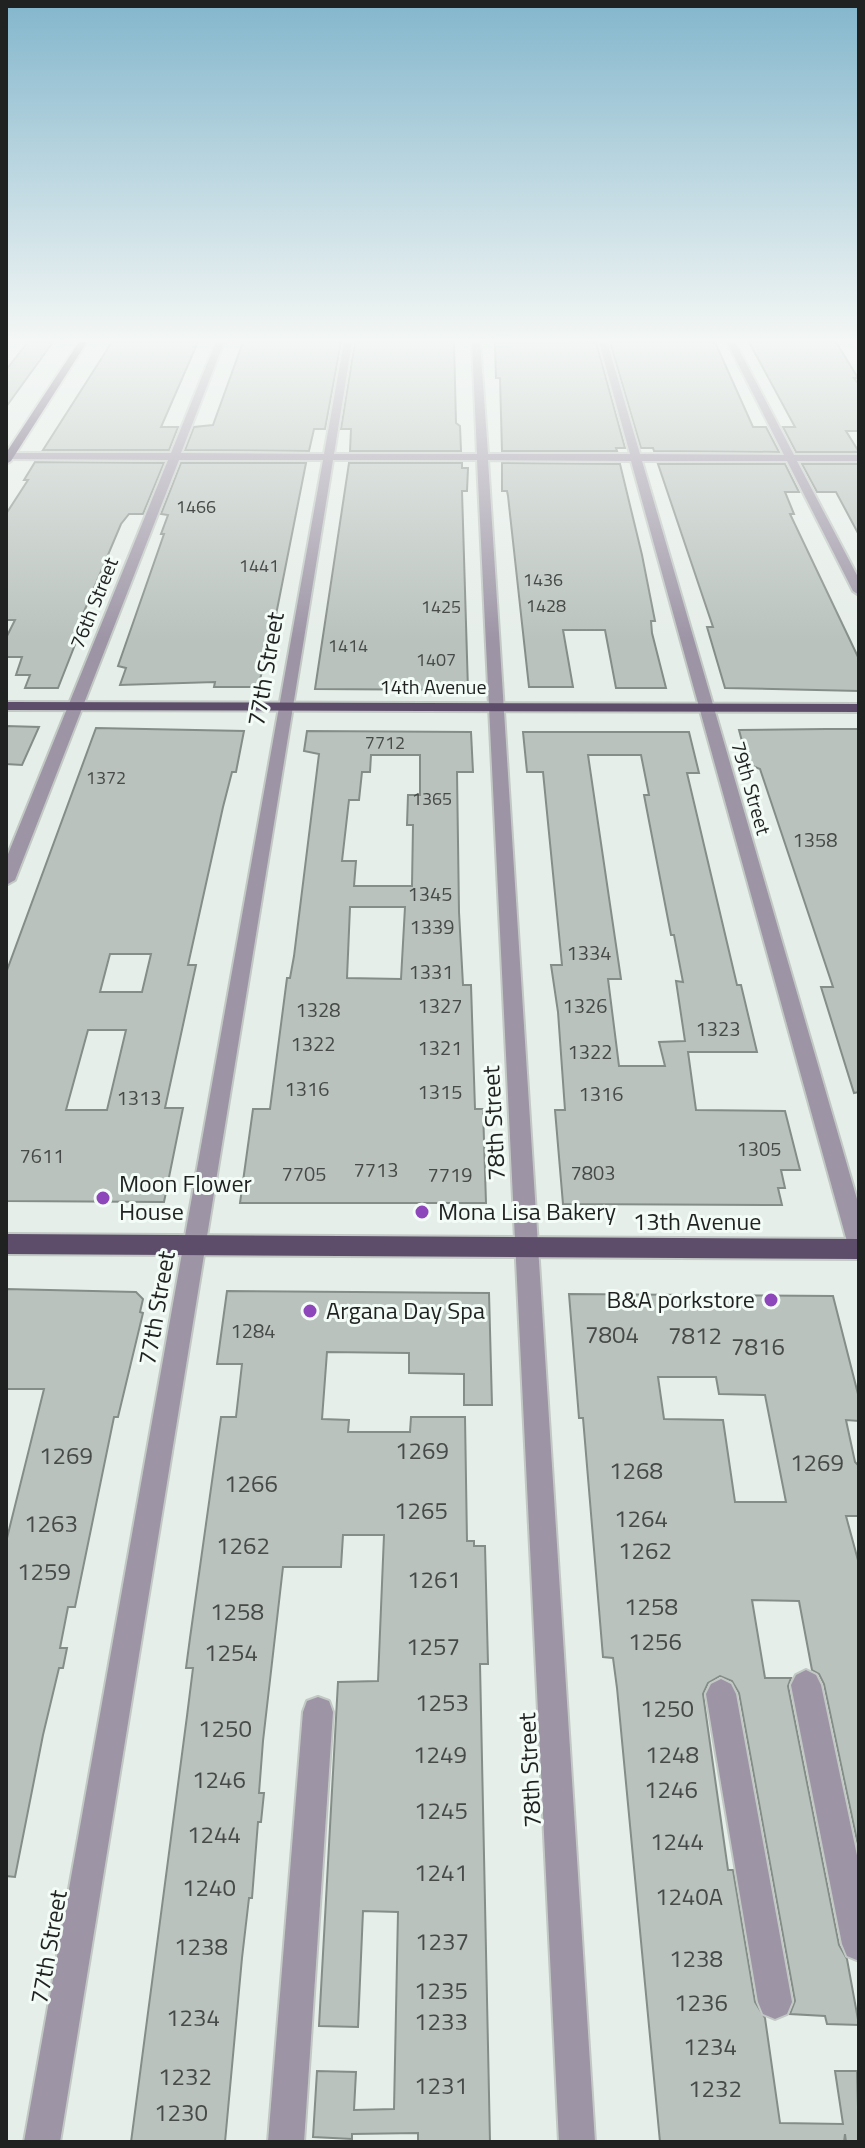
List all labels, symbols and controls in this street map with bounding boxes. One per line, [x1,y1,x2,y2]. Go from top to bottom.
house number: 1466 [176,493,216,520]
street label: 76th Street [61,552,126,653]
house number: 1441 [239,552,279,579]
house number: 1436 [523,566,563,593]
house number: 1428 [526,592,566,619]
house number: 1425 [421,593,461,620]
street label: 77th Street [237,608,293,729]
house number: 1414 [328,632,368,659]
house number: 1407 [416,646,456,673]
street label: 14th Avenue [379,671,487,702]
house number: 7712 [365,729,405,756]
street label: 79th Street [723,737,780,838]
house number: 1372 [86,764,126,791]
house number: 1365 [412,785,452,812]
house number: 1358 [793,824,837,855]
house number: 1345 [408,878,452,909]
house number: 1339 [410,911,454,942]
house number: 1334 [567,937,611,968]
house number: 1331 [409,956,453,987]
house number: 1327 [418,990,462,1021]
house number: 1326 [563,990,607,1021]
house number: 1328 [296,994,340,1025]
house number: 1323 [696,1013,740,1044]
house number: 1322 [291,1028,335,1059]
house number: 1321 [418,1032,462,1063]
house number: 1322 [568,1036,612,1067]
street label: 78th Street [472,1064,514,1182]
house number: 1316 [285,1073,329,1104]
house number: 1315 [418,1076,462,1107]
house number: 1316 [579,1078,623,1109]
house number: 1313 [117,1082,161,1113]
house number: 1305 [737,1133,781,1164]
house number: 7611 [20,1140,64,1171]
house number: 7713 [354,1154,398,1185]
house number: 7803 [571,1157,615,1188]
house number: 7705 [282,1158,326,1189]
house number: 7719 [428,1159,472,1190]
place label: Moon Flower House [119,1165,252,1229]
marker: Moon Flower House [94,1189,112,1207]
place label: Mona Lisa Bakery [438,1193,617,1229]
marker: Mona Lisa Bakery [413,1203,431,1221]
street label: 13th Avenue [633,1203,761,1239]
street label: 77th Street [128,1247,184,1368]
place label: B&A porkstore [607,1281,755,1317]
marker: B&A porkstore [762,1291,780,1309]
place label: Argana Day Spa [326,1292,485,1328]
marker: Argana Day Spa [301,1302,319,1320]
house number: 1284 [231,1315,275,1346]
house number: 7804 [585,1316,639,1352]
house number: 7812 [668,1317,722,1353]
house number: 7816 [731,1328,785,1364]
house number: 1269 [395,1432,449,1468]
house number: 1269 [39,1437,93,1473]
house number: 1269 [790,1444,844,1480]
house number: 1268 [609,1452,663,1488]
house number: 1266 [224,1465,278,1501]
house number: 1265 [394,1492,448,1528]
house number: 1264 [614,1500,668,1536]
house number: 1263 [24,1505,78,1541]
house number: 1262 [216,1527,270,1563]
house number: 1262 [618,1532,672,1568]
house number: 1259 [17,1553,71,1589]
house number: 1261 [407,1561,461,1597]
house number: 1258 [624,1588,678,1624]
house number: 1258 [210,1593,264,1629]
house number: 1256 [628,1623,682,1659]
house number: 1257 [406,1628,460,1664]
house number: 1254 [204,1634,258,1670]
house number: 1253 [415,1684,469,1720]
house number: 1250 [640,1690,694,1726]
house number: 1250 [198,1710,252,1746]
street label: 78th Street [508,1711,550,1829]
house number: 1249 [413,1736,467,1772]
house number: 1248 [645,1736,699,1772]
house number: 1246 [192,1761,246,1797]
house number: 1246 [644,1771,698,1807]
house number: 1245 [414,1792,468,1828]
house number: 1244 [187,1816,241,1852]
house number: 1244 [650,1823,704,1859]
house number: 1241 [414,1854,468,1890]
house number: 1240 [182,1869,236,1905]
house number: 1240A [655,1878,723,1914]
street label: 77th Street [20,1886,76,2007]
house number: 1237 [415,1923,469,1959]
house number: 1238 [174,1928,228,1964]
house number: 1238 [669,1940,723,1976]
house number: 1235 [414,1972,468,2008]
house number: 1236 [674,1984,728,2020]
house number: 1234 [166,1999,220,2035]
house number: 1233 [414,2003,468,2039]
house number: 1234 [683,2028,737,2064]
house number: 1232 [158,2058,212,2094]
house number: 1231 [414,2067,468,2103]
house number: 1232 [688,2070,742,2106]
house number: 1230 [154,2094,208,2130]

